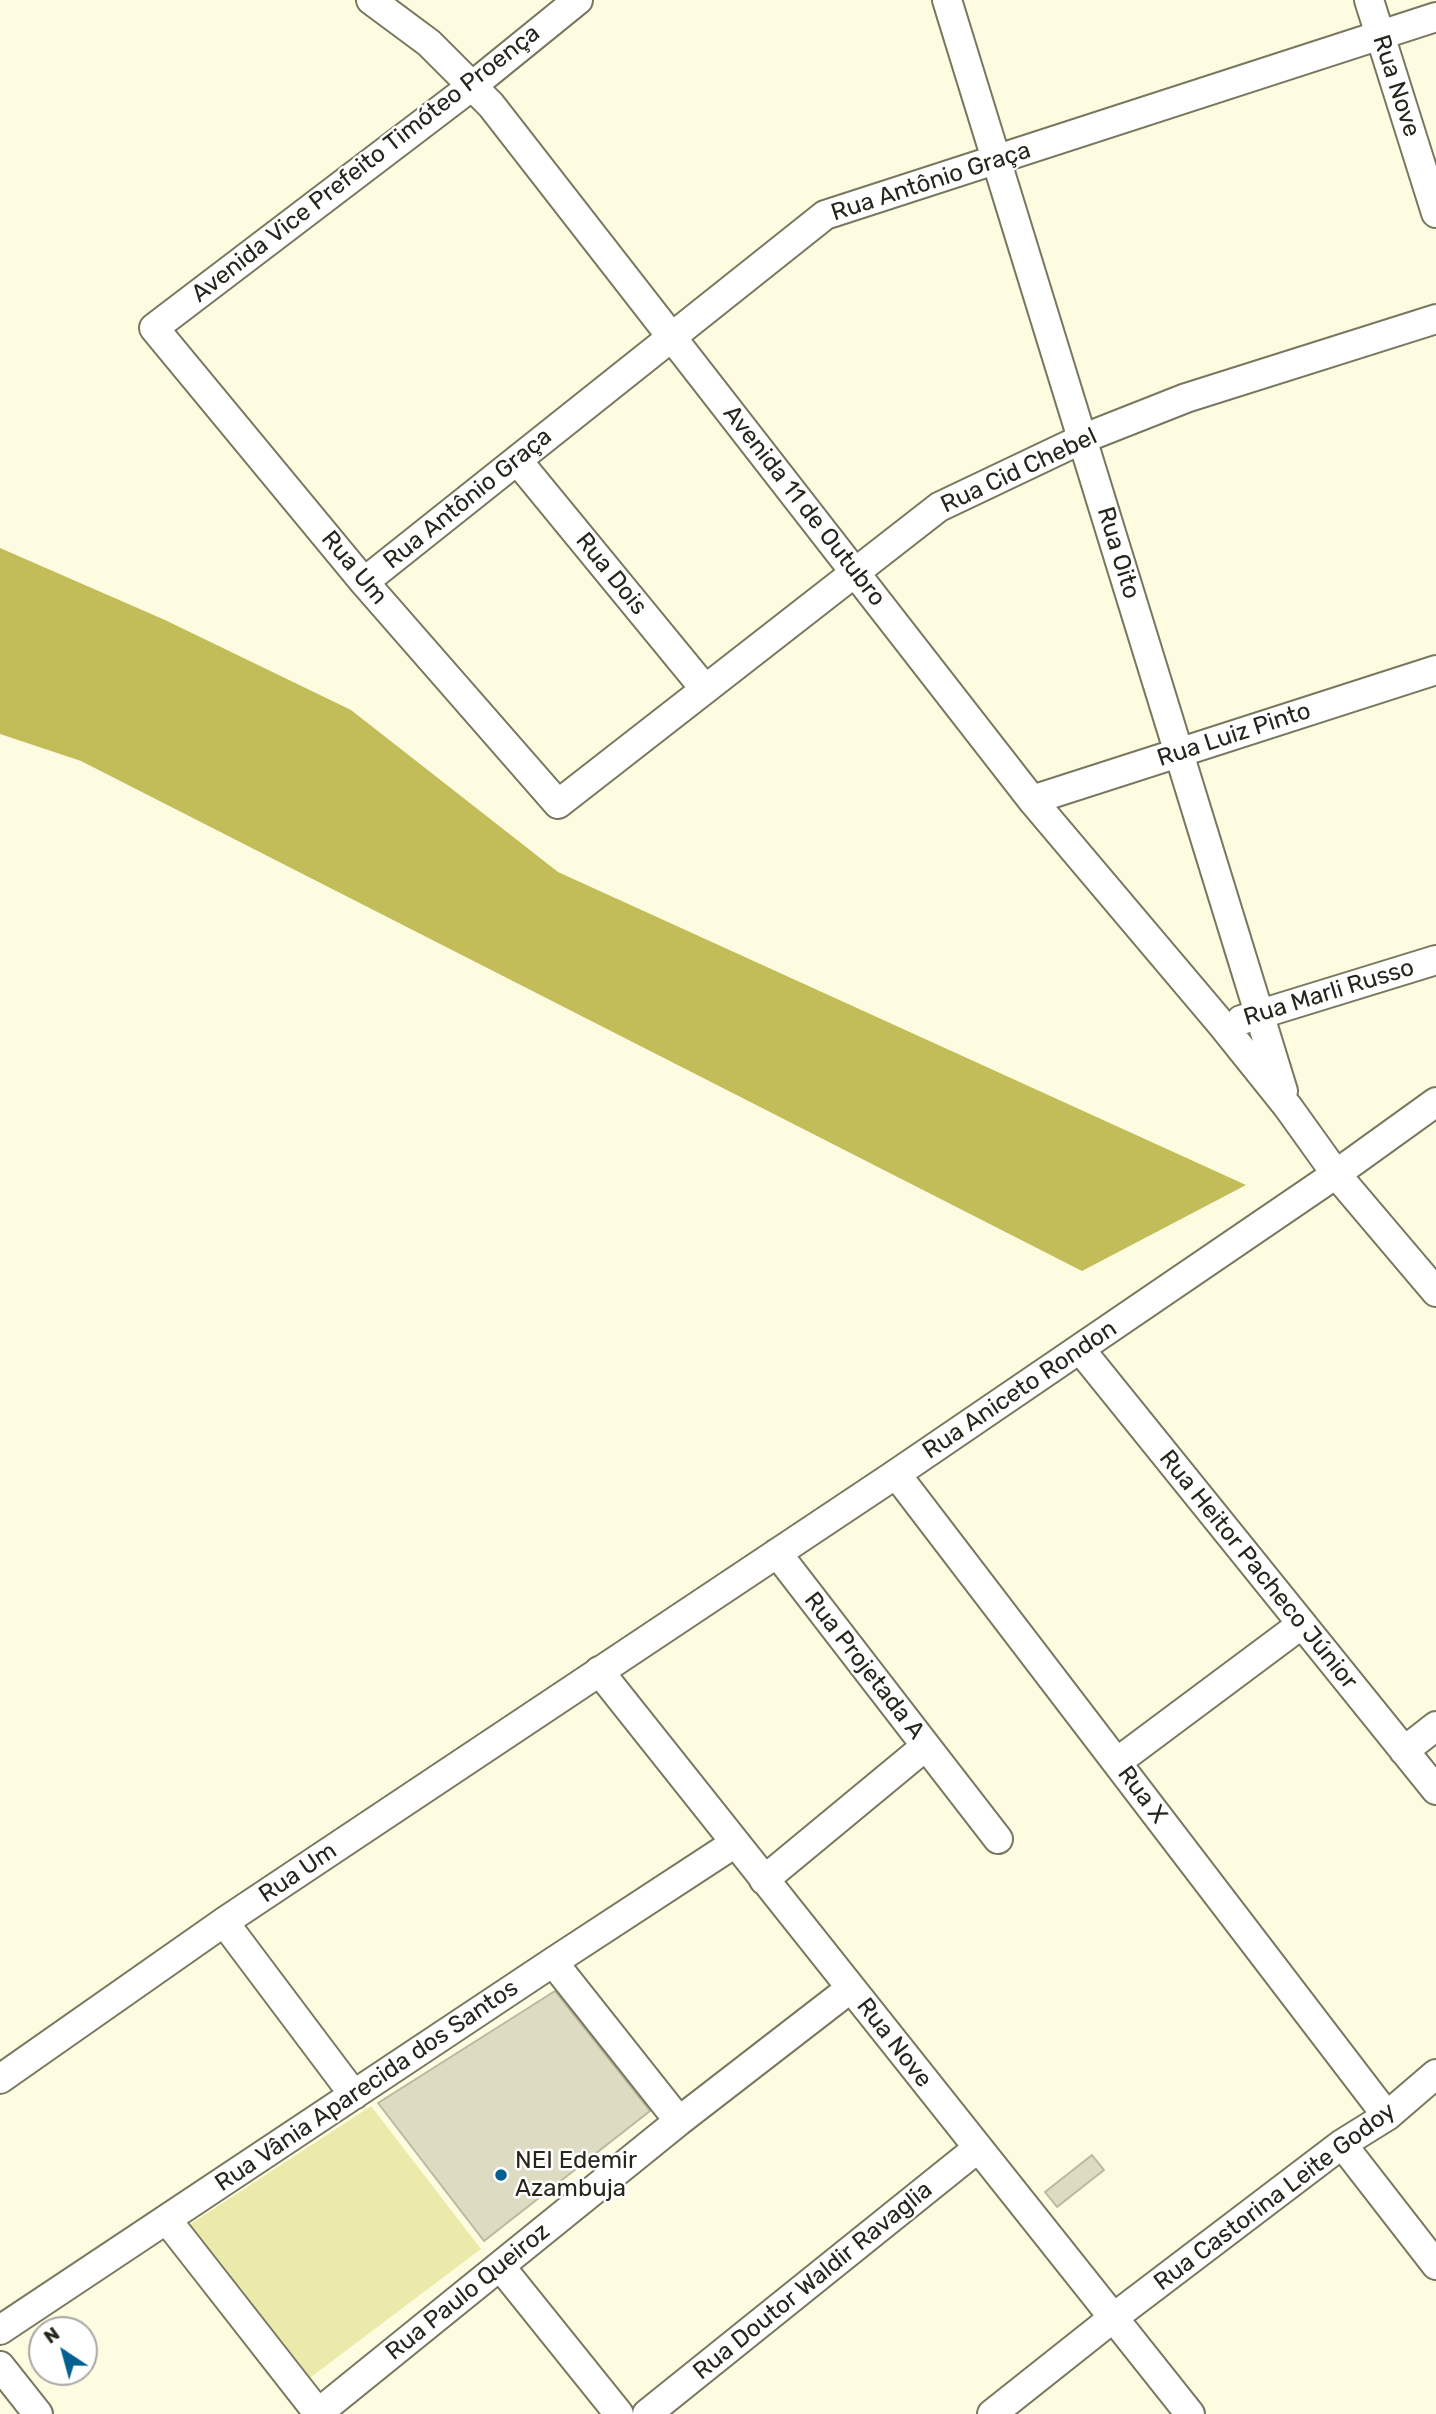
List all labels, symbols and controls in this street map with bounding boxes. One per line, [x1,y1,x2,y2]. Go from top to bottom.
street label: Avenida Vice Prefeito Timóteo Proença [186,19,546,309]
street label: Rua Nove [1366,31,1426,141]
street label: Rua Antônio Graça [828,136,1034,228]
street label: Avenida 11 de Outubro [717,400,891,612]
street label: Rua Antônio Graça [378,422,558,576]
street label: Rua Cid Chebel [936,422,1102,520]
street label: Rua Oito [1090,504,1146,602]
street label: Rua Um [315,525,393,611]
street label: Rua Dois [569,527,653,621]
street label: Rua Luiz Pinto [1154,697,1314,773]
street label: Rua Marli Russo [1240,953,1418,1033]
street label: Rua Aniceto Rondon [917,1314,1123,1466]
street label: Rua Heitor Pacheco Júnior [1153,1445,1363,1695]
street label: Rua Projetada A [798,1587,930,1745]
street label: Rua X [1111,1761,1173,1829]
street label: Rua Um [254,1837,342,1909]
street label: Rua Vânia Aparecida dos Santos [210,1974,524,2198]
street label: Rua Nove [850,1993,938,2093]
street label: Rua Castorina Leite Godoy [1149,2097,1401,2297]
place label: NEI Edemir Azambuja [515,2147,637,2203]
marker: NEI Edemir Azambuja [493,2167,509,2183]
street label: Rua Doutor Waldir Ravaglia [688,2176,938,2386]
street label: Rua Paulo Queiroz [380,2217,556,2367]
north arrow [28,2316,98,2386]
text: N [39,2322,64,2349]

